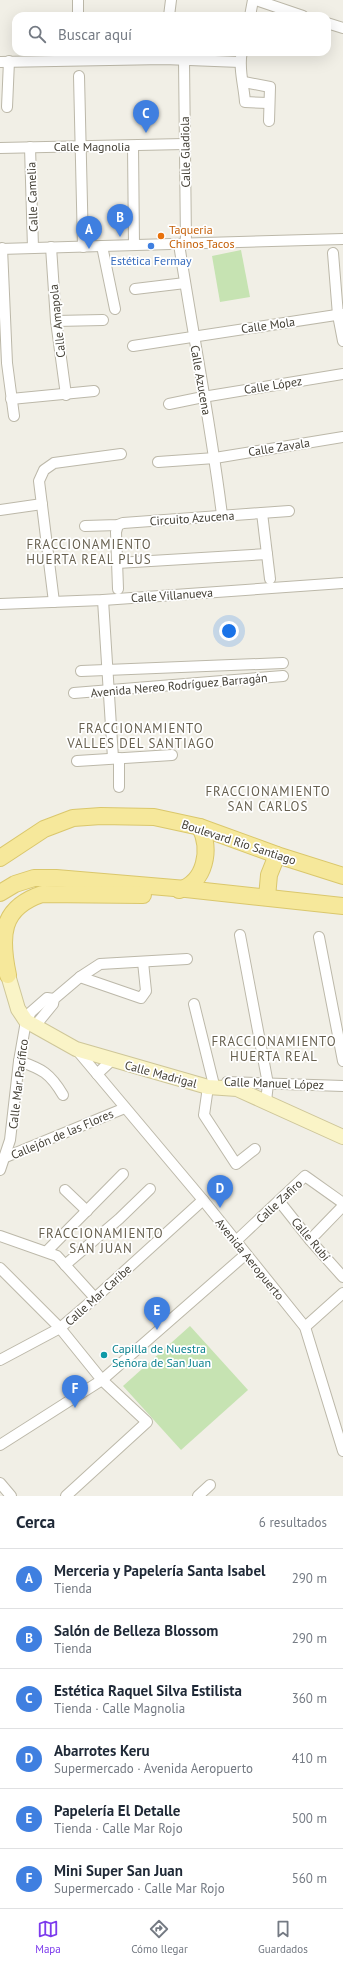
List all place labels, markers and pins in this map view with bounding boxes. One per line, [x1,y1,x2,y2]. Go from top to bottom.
pin: C [133,100,159,133]
pin: B [107,204,133,237]
pin: A [76,216,102,249]
place label: Taqueria Chinos Tacos [169,222,235,251]
marker: Taqueria Chinos Tacos [156,231,166,241]
marker: Estética Fermay [146,241,156,251]
place label: Estética Fermay [110,253,192,268]
pin: D [207,1175,233,1208]
pin: E [144,1297,170,1330]
place label: Capilla de Nuestra Señora de San Juan [112,1341,211,1370]
marker: Capilla de Nuestra Señora de San Juan [99,1350,109,1360]
pin: F [62,1375,88,1408]

